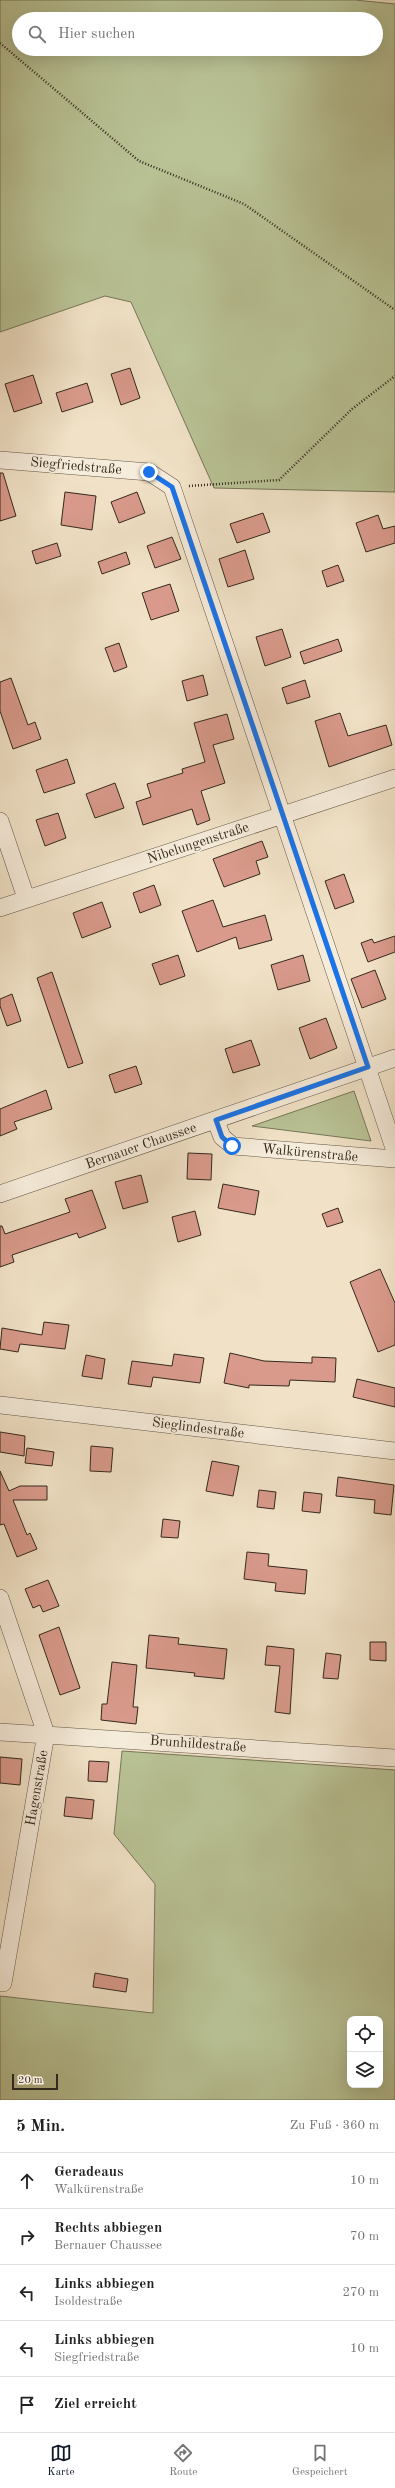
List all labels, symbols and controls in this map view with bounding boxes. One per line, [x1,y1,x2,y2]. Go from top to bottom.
search box [12,12,383,56]
icon: search [26,23,48,45]
text: Hier suchen [58,27,135,42]
street label: Siegfriedstraße [30,455,122,477]
route end [140,463,158,481]
street label: Nibelungenstraße [145,820,251,866]
street label: Bernauer Chaussee [84,1120,198,1172]
route start [223,1137,241,1155]
street label: Walkürenstraße [261,1142,359,1164]
street label: Sieglindestraße [151,1415,245,1441]
street label: Brunhildestraße [149,1734,247,1754]
street label: Hagenstraße [23,1749,51,1827]
map controls [347,2016,383,2088]
button: locate [347,2016,383,2052]
button: layers [347,2052,383,2088]
scale bar [12,2072,58,2091]
text: 20 m [18,2075,43,2086]
text: 5 Min. [16,2118,65,2135]
text: Zu Fuß · 360 m [290,2119,379,2132]
text: Geradeaus [54,2165,123,2180]
icon: ahead [16,2170,38,2192]
text: 10 m [350,2174,379,2187]
text: Walkürenstraße [54,2183,144,2196]
text: Rechts abbiegen [54,2221,162,2236]
icon: right [16,2226,38,2248]
text: 70 m [350,2230,379,2243]
text: Bernauer Chaussee [54,2239,162,2252]
text: Links abbiegen [54,2277,155,2292]
icon: left [16,2282,38,2304]
text: 270 m [342,2286,379,2299]
text: Isoldestraße [54,2295,122,2308]
text: Links abbiegen [54,2333,155,2348]
icon: left [16,2338,38,2360]
text: 10 m [350,2342,379,2355]
text: Siegfriedstraße [54,2351,139,2364]
icon: arrive [16,2394,38,2416]
text: Ziel erreicht [54,2397,137,2412]
tab: Karte [47,2442,75,2480]
tab: Route [169,2442,197,2480]
tab: Gespeichert [292,2442,348,2480]

